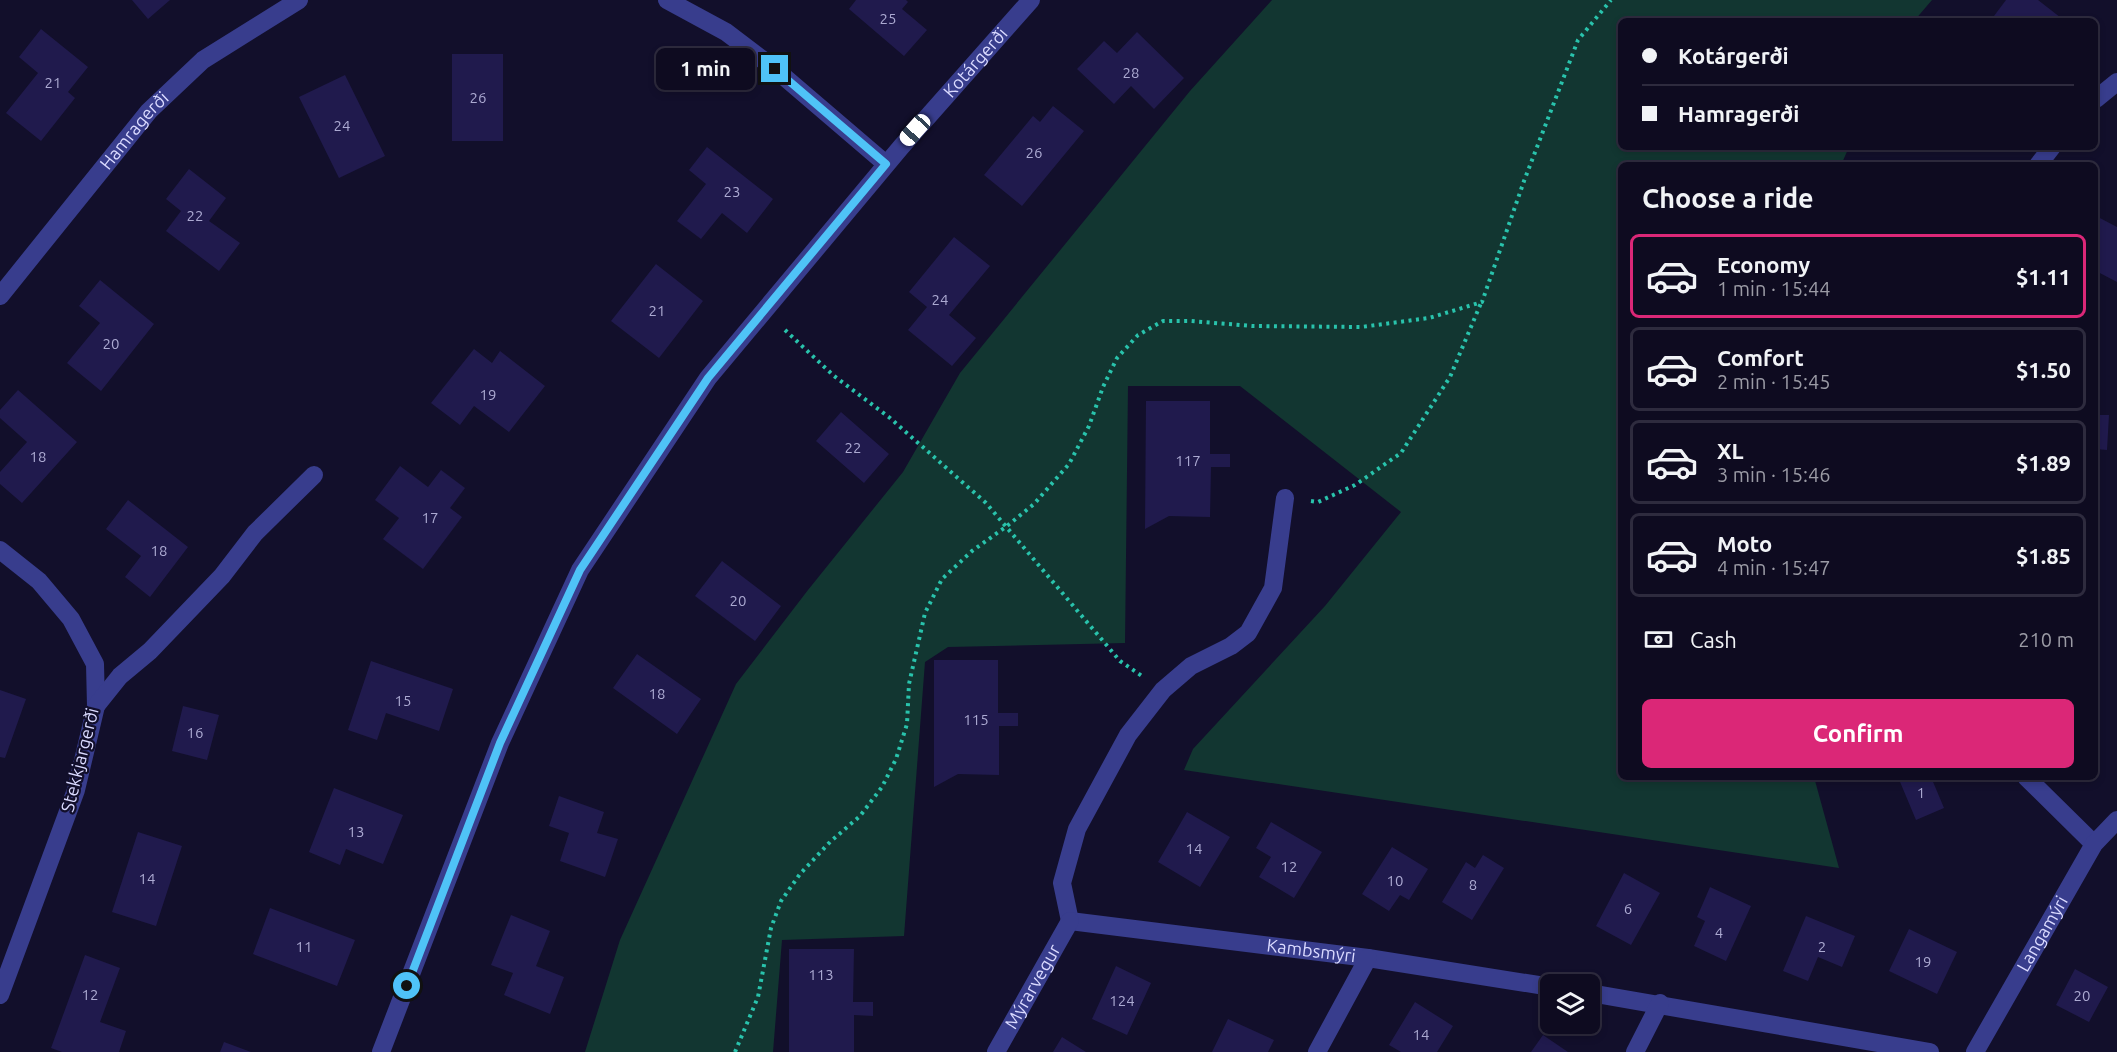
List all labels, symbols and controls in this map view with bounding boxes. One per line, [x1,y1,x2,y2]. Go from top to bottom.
house number: 25 [880,10,896,27]
street label: Kotárgerði [939,23,1011,101]
text: Kotárgerði [1678,43,1789,68]
callout: 1 min [655,48,754,90]
route end [761,55,788,82]
text: 1 min [680,57,731,80]
house number: 28 [1123,64,1139,81]
house number: 21 [45,74,61,91]
street label: Hamragerði [95,87,172,173]
house number: 26 [470,89,486,106]
text: Hamragerði [1678,101,1799,126]
car [896,111,934,149]
house number: 24 [334,117,350,134]
house number: 26 [1026,144,1042,161]
house number: 23 [724,183,740,200]
text: Choose a ride [1642,183,1814,213]
house number: 22 [187,207,203,224]
icon: car [1645,249,1699,303]
text: Economy [1717,252,1810,277]
text: $1.11 [2016,264,2071,289]
text: 1 min · 15:44 [1717,277,1831,300]
house number: 24 [932,291,948,308]
house number: 21 [649,302,665,319]
house number: 20 [103,335,119,352]
icon: car [1645,342,1699,396]
text: Comfort [1717,345,1804,370]
text: $1.50 [2016,357,2071,382]
text: 2 min · 15:45 [1717,370,1831,393]
house number: 19 [480,386,496,403]
icon: car [1645,435,1699,489]
text: XL [1717,438,1744,463]
house number: 22 [845,439,861,456]
house number: 18 [30,448,46,465]
text: $1.89 [2016,450,2071,475]
house number: 117 [1175,452,1201,469]
text: 3 min · 15:46 [1717,463,1831,486]
house number: 17 [422,509,438,526]
icon: car [1645,528,1699,582]
text: Moto [1717,531,1772,556]
house number: 18 [151,542,167,559]
text: $1.85 [2016,543,2071,568]
text: 4 min · 15:47 [1717,556,1831,579]
house number: 20 [730,592,746,609]
icon: cash [1642,623,1675,656]
text: Cash [1690,627,1737,652]
text: 210 m [2018,628,2074,651]
house number: 18 [649,685,665,702]
house number: 15 [395,692,411,709]
button: Confirm [1642,699,2074,768]
street label: Stekkjargerði [56,706,102,814]
house number: 115 [963,711,989,728]
house number: 16 [187,724,203,741]
house number: 1 [1917,784,1925,801]
house number: 13 [348,823,364,840]
house number: 14 [1186,840,1202,857]
house number: 12 [1281,858,1297,875]
house number: 14 [139,870,155,887]
house number: 10 [1387,872,1403,889]
house number: 8 [1469,876,1477,893]
street label: Langamýri [2012,892,2071,975]
house number: 6 [1624,900,1632,917]
house number: 4 [1715,924,1723,941]
street label: Kambsmýri [1266,935,1357,965]
house number: 11 [296,938,312,955]
house number: 2 [1818,938,1826,955]
street label: Mýrarvegur [1000,940,1064,1032]
house number: 19 [1915,953,1931,970]
house number: 113 [808,966,834,983]
route start [393,972,420,999]
map controls [1540,974,1600,1034]
button: layers [1540,974,1600,1034]
house number: 12 [82,986,98,1003]
house number: 20 [2074,987,2090,1004]
house number: 124 [1109,992,1135,1009]
house number: 14 [1413,1026,1429,1043]

